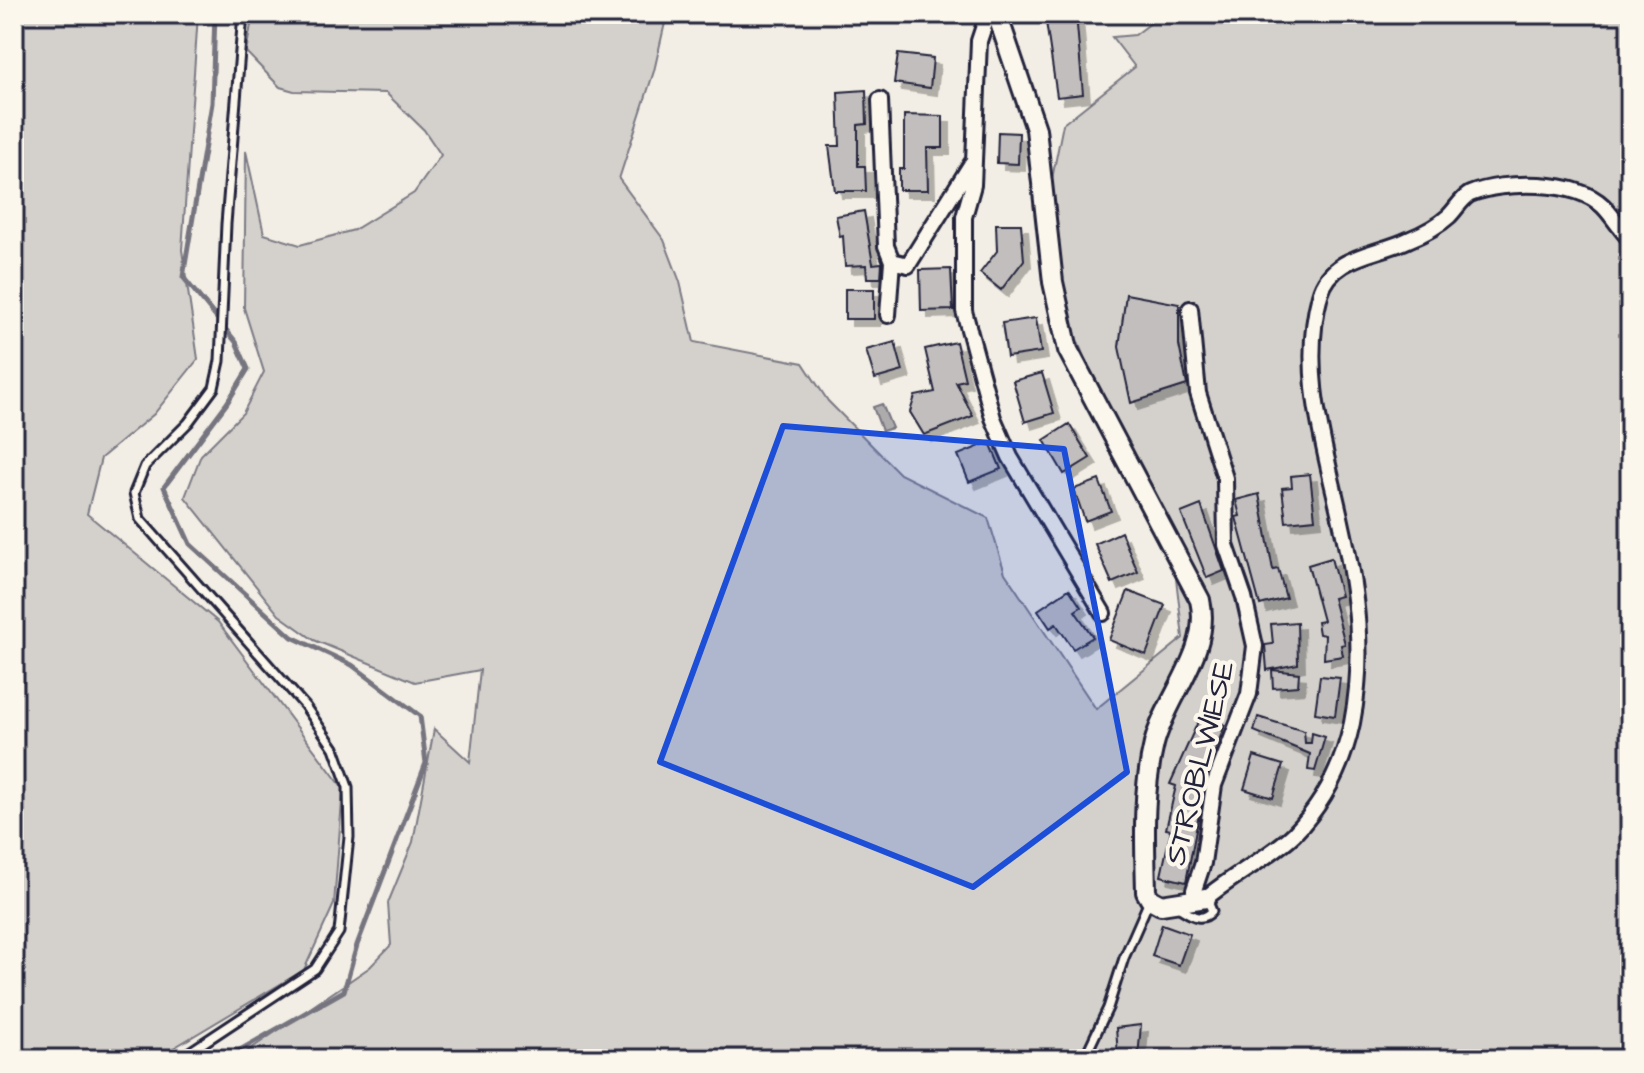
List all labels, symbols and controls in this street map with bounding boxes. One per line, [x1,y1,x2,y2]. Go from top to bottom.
street label: STROBLWIESE [1154,656,1246,870]

